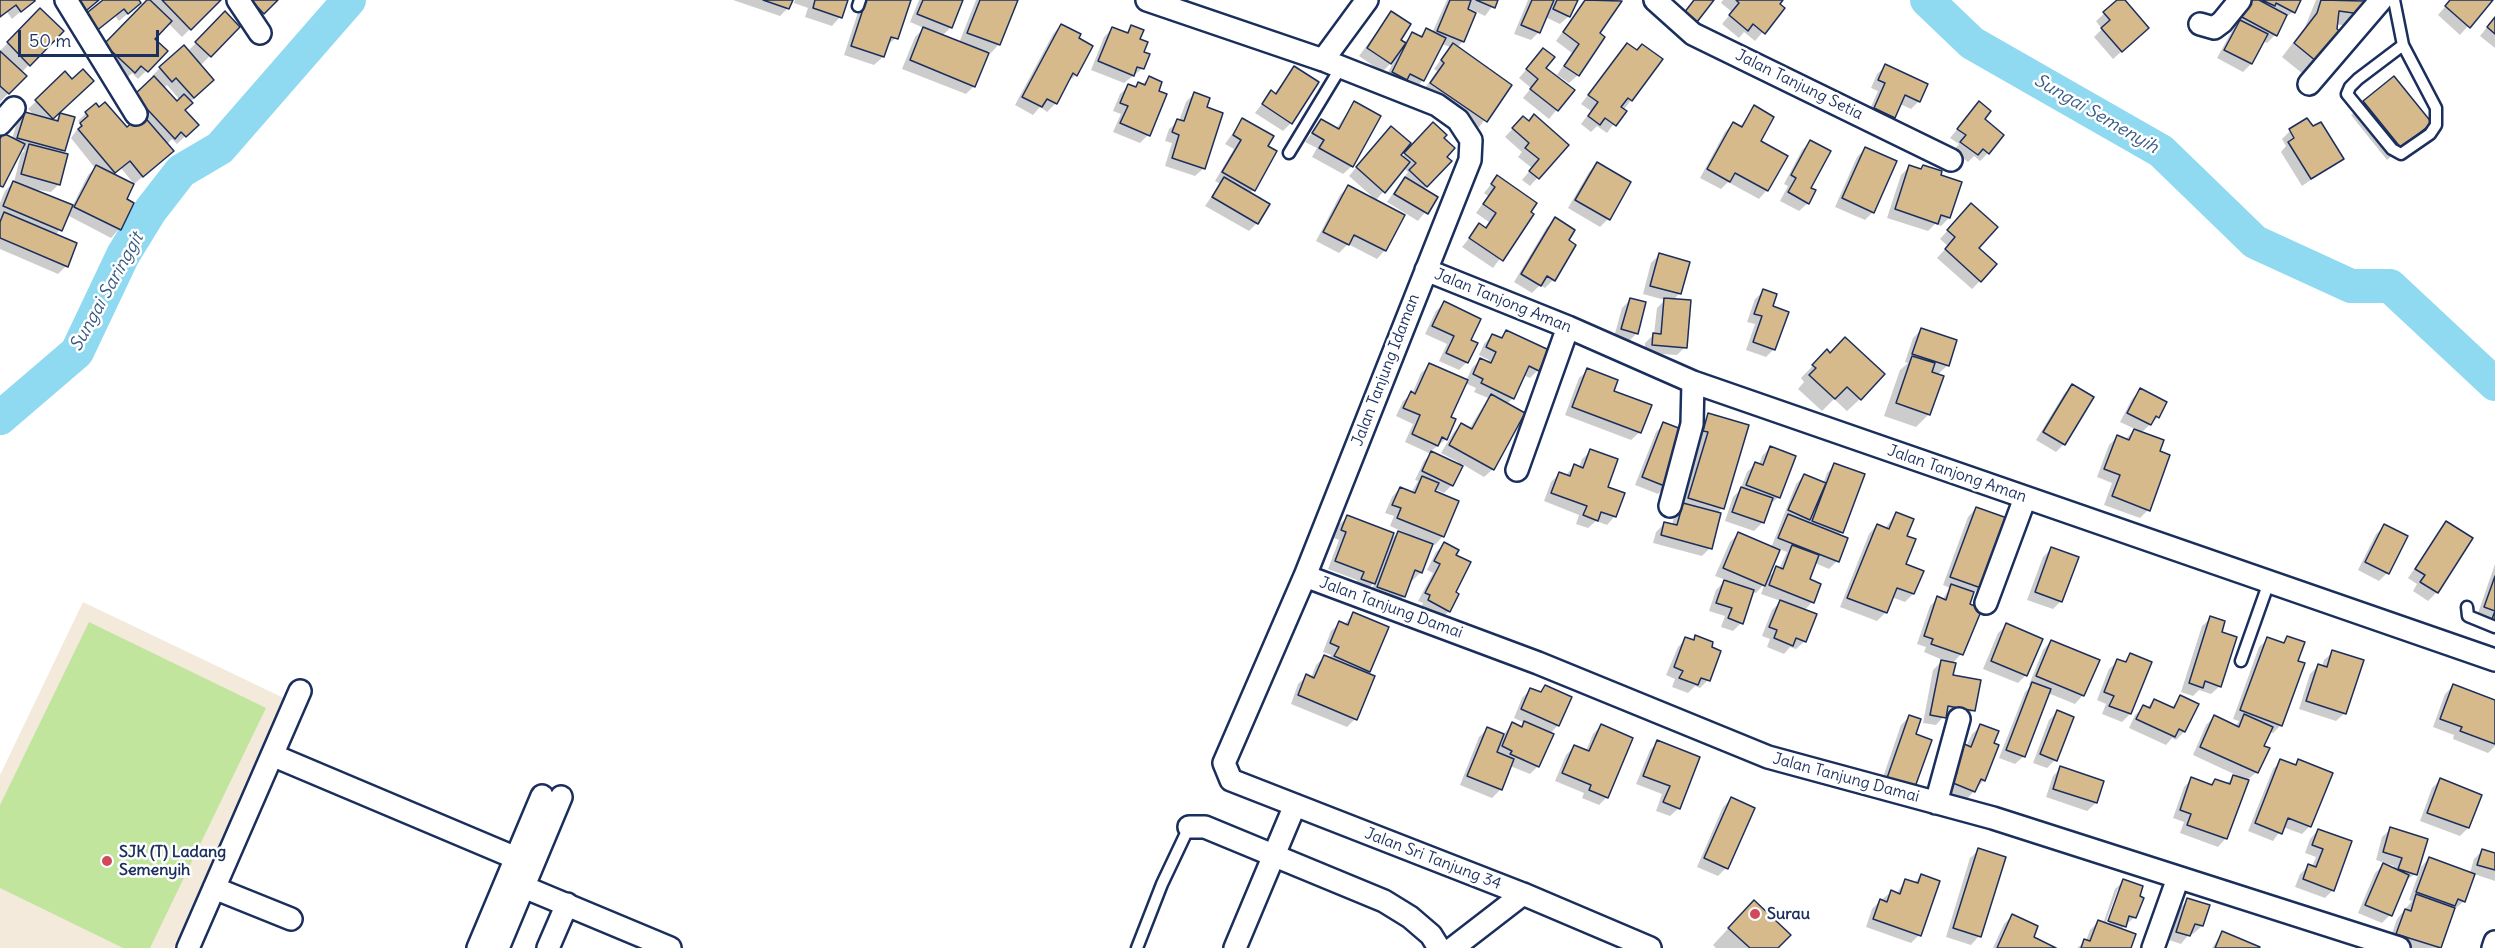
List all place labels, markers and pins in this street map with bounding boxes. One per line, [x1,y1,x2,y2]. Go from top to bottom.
place label: SJK (T) Ladang Semenyih [119,842,226,880]
marker: SJK (T) Ladang Semenyih [100,854,114,868]
place label: Surau [1767,904,1810,924]
marker: Surau [1748,907,1762,921]

